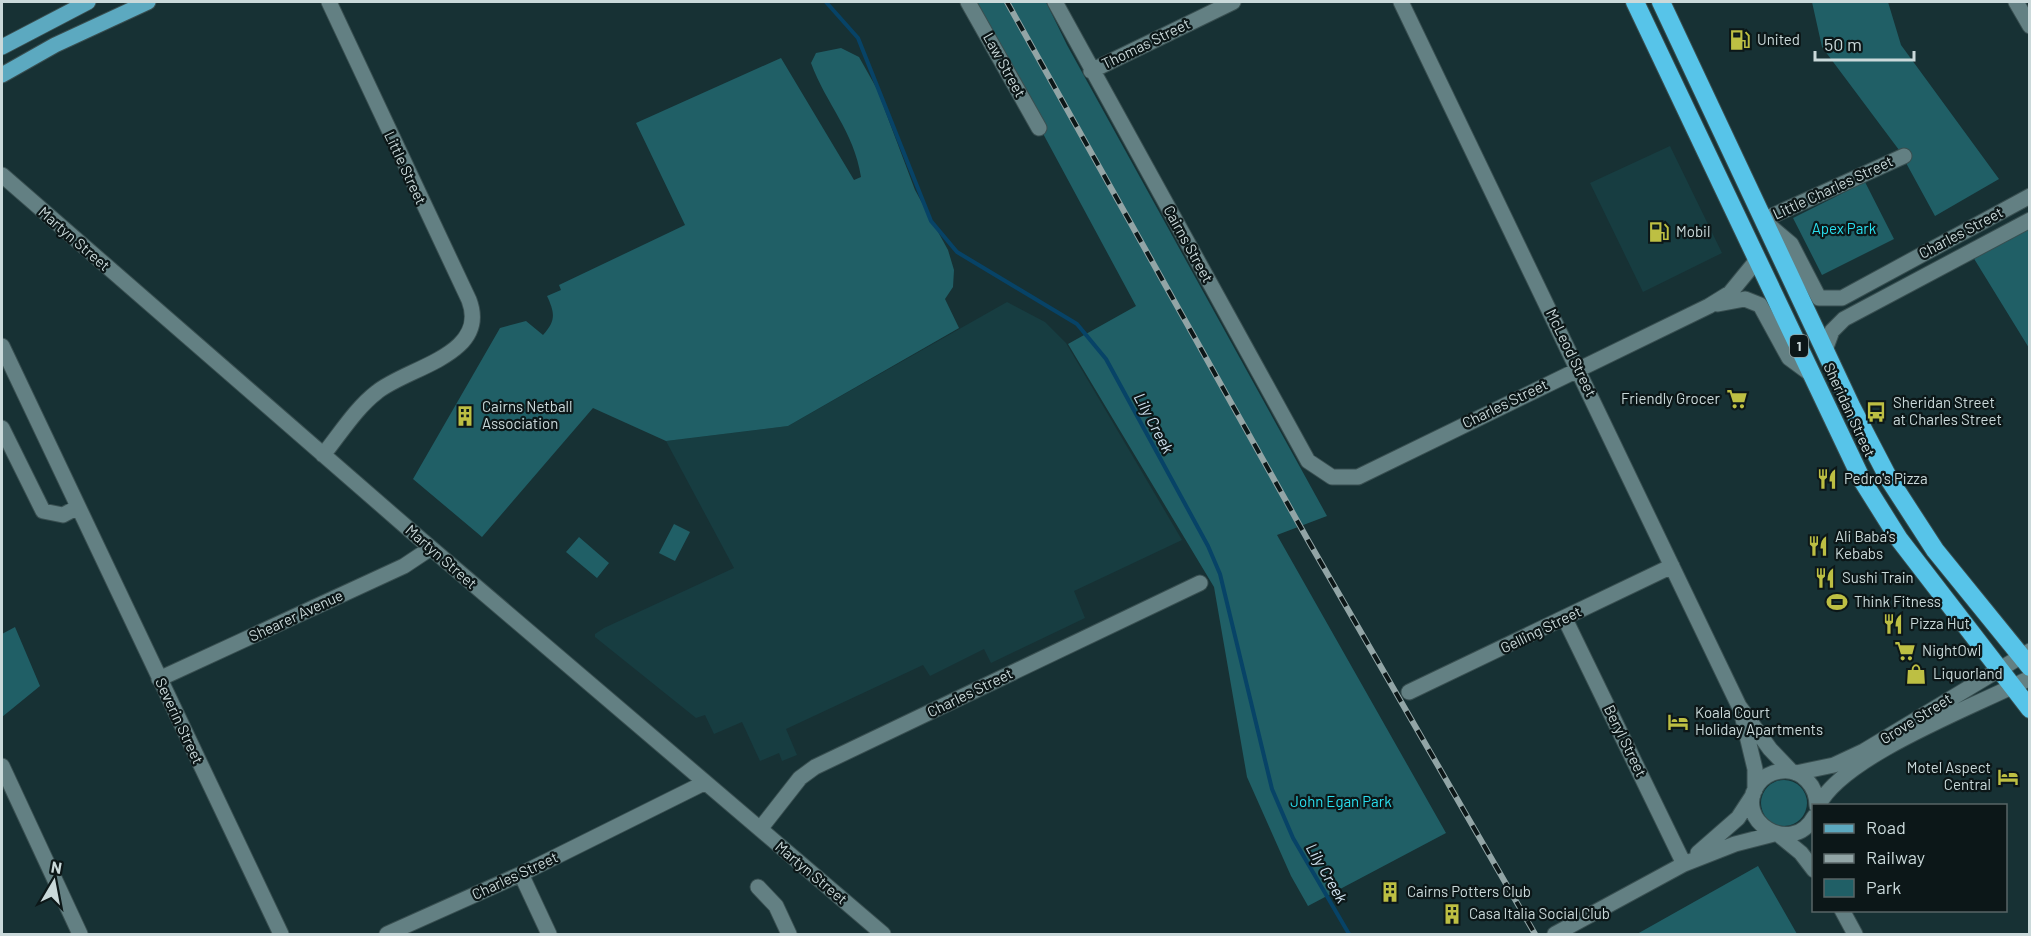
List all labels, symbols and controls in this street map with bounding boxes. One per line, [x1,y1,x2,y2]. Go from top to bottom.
street label: Thomas Street [1099,14,1193,72]
scale bar [1815,24,1914,62]
fuel station icon: United [1728,28,1752,52]
street label: Law Street [980,29,1030,100]
place label: United [1757,30,1800,48]
text: 50 m [1824,33,1862,55]
street label: Little Street [381,128,431,207]
street label: Little Charles Street [1770,151,1896,223]
street label: Martyn Street [35,202,114,274]
street label: Cairns Street [1160,202,1217,285]
street label: Charles Street [1915,202,2006,262]
park label: Apex Park [1812,219,1877,237]
fuel station icon: Mobil [1647,220,1671,244]
place label: Mobil [1676,222,1710,240]
street label: McLeod Street [1543,306,1601,399]
road number: 1 [1790,335,1808,357]
street label: Sheridan Street [1820,360,1880,460]
street label: Charles Street [1459,375,1550,432]
supermarket icon: Friendly Grocer [1725,387,1749,411]
water label: Lily Creek [1131,389,1178,457]
place label: Friendly Grocer [1621,389,1721,407]
place label: Sheridan Street at Charles Street [1893,393,2002,428]
place label: Cairns Netball Association [482,397,573,432]
bus stop icon: Sheridan Street at Charles Street [1864,400,1888,424]
building icon: Cairns Netball Association [453,404,477,428]
restaurant icon: Pedro's Pizza [1815,467,1839,491]
place label: Pedro's Pizza [1844,469,1928,487]
street label: Martyn Street [402,520,481,592]
place label: Ali Baba's Kebabs [1835,527,1896,562]
restaurant icon: Ali Baba's Kebabs [1806,534,1830,558]
restaurant icon: Sushi Train [1813,566,1837,590]
place label: Sushi Train [1842,568,1914,586]
street label: Shearer Avenue [246,585,346,645]
sports icon: Think Fitness [1825,590,1849,614]
place label: Think Fitness [1854,592,1941,610]
street label: Gelling Street [1497,602,1584,656]
restaurant icon: Pizza Hut [1881,612,1905,636]
place label: Pizza Hut [1910,614,1970,632]
supermarket icon: NightOwl [1893,639,1917,663]
place label: NightOwl [1922,641,1981,659]
shop icon: Liquorland [1904,662,1928,686]
street label: Charles Street [924,664,1015,721]
place label: Liquorland [1933,664,2003,682]
street label: Severin Street [152,675,208,766]
street label: Grove Street [1876,689,1955,747]
street label: Beryl Street [1601,702,1651,779]
place label: Koala Court Holiday Apartments [1695,703,1823,738]
hotel icon: Koala Court Holiday Apartments [1666,710,1690,734]
place label: Motel Aspect Central [1907,758,1991,793]
hotel icon: Motel Aspect Central [1996,765,2020,789]
park label: John Egan Park [1290,792,1392,810]
legend [1812,804,2007,912]
text: Road [1866,816,1906,838]
street label: Martyn Street [772,837,851,908]
water label: Lily Creek [1303,839,1352,906]
text: Railway [1866,846,1925,868]
street label: Charles Street [469,847,560,903]
north arrow [24,852,84,912]
text: N [50,856,64,877]
text: Park [1866,876,1901,898]
building icon: Cairns Potters Club [1378,880,1402,904]
place label: Cairns Potters Club [1407,882,1531,900]
building icon: Casa Italia Social Club [1440,902,1464,926]
place label: Casa Italia Social Club [1469,904,1610,922]

